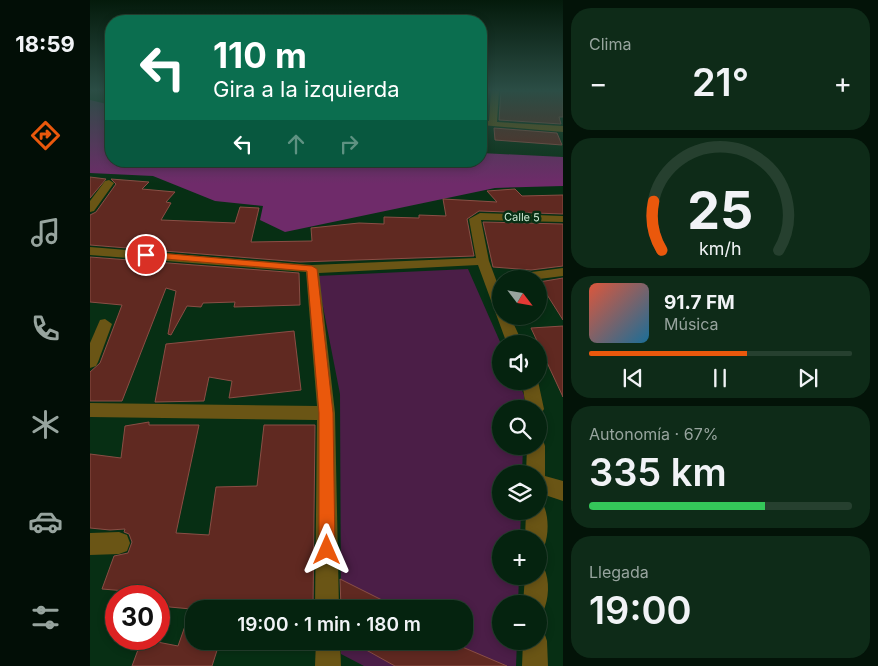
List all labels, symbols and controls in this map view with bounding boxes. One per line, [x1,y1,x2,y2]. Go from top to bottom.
text: 18:59 [15,31,75,57]
text: 110 m [213,34,307,76]
text: Clima [589,34,631,54]
icon: left [130,35,195,100]
text: 21° [692,59,749,105]
text: − [589,66,608,100]
text: + [833,66,852,100]
text: Gira a la izquierda [213,76,400,102]
icon: directions [28,118,63,153]
icon: left [229,130,257,158]
icon: ahead [282,130,310,158]
icon: right [335,130,363,158]
text: 25 [688,179,754,242]
street label: Calle 5 [504,210,540,224]
icon: music [28,215,63,250]
pin [125,234,167,276]
text: km/h [699,238,742,259]
icon: arrive [132,241,160,269]
north arrow [492,270,548,325]
map controls [492,270,547,650]
text: 91.7 FM [664,291,735,314]
icon: phone [28,311,63,346]
text: Música [664,314,719,334]
button: sound [492,335,547,390]
icon: previous [619,364,647,392]
icon: pause [706,364,734,392]
icon: next [794,364,822,392]
button: search [492,400,547,455]
icon: climate [28,407,63,442]
text: Autonomía · 67% [589,424,718,444]
text: 335 km [589,449,727,495]
button: layers [492,465,547,520]
icon: car [28,504,63,539]
position arrow [300,523,352,575]
button: + [492,530,547,585]
text: Llegada [589,562,649,582]
speed limit sign: 30 [105,585,170,650]
text: 19:00 [589,587,692,633]
button: − [492,595,547,650]
icon: filters [28,600,63,635]
text: 19:00 · 1 min · 180 m [237,613,421,636]

